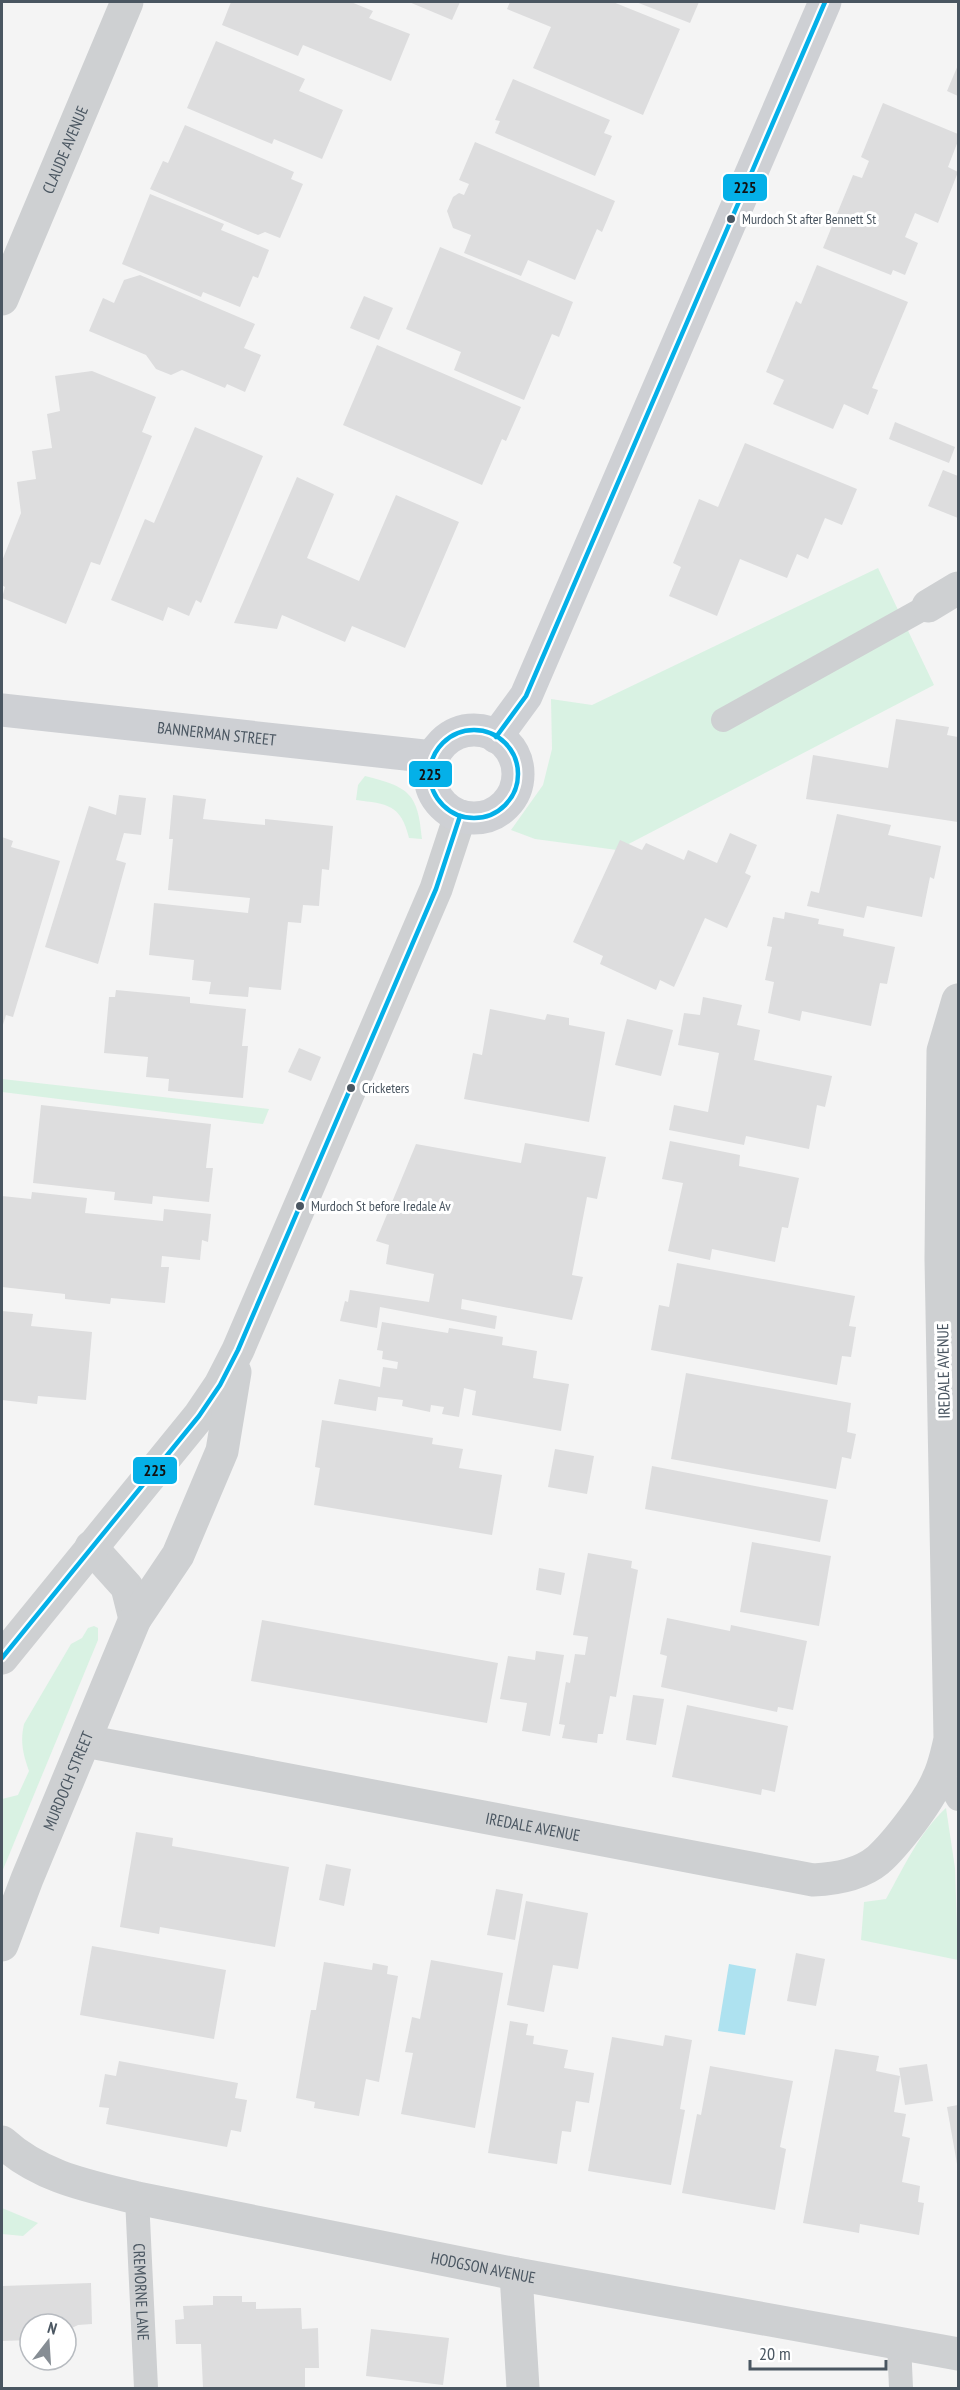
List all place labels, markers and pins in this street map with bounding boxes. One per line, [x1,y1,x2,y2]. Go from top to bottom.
place label: Murdoch St after Bennett St [742,210,876,228]
marker: Murdoch St after Bennett St [725,213,737,225]
place label: Cricketers [362,1079,410,1097]
marker: Cricketers [345,1082,357,1094]
place label: Murdoch St before Iredale Av [311,1197,451,1215]
marker: Murdoch St before Iredale Av [294,1200,306,1212]

